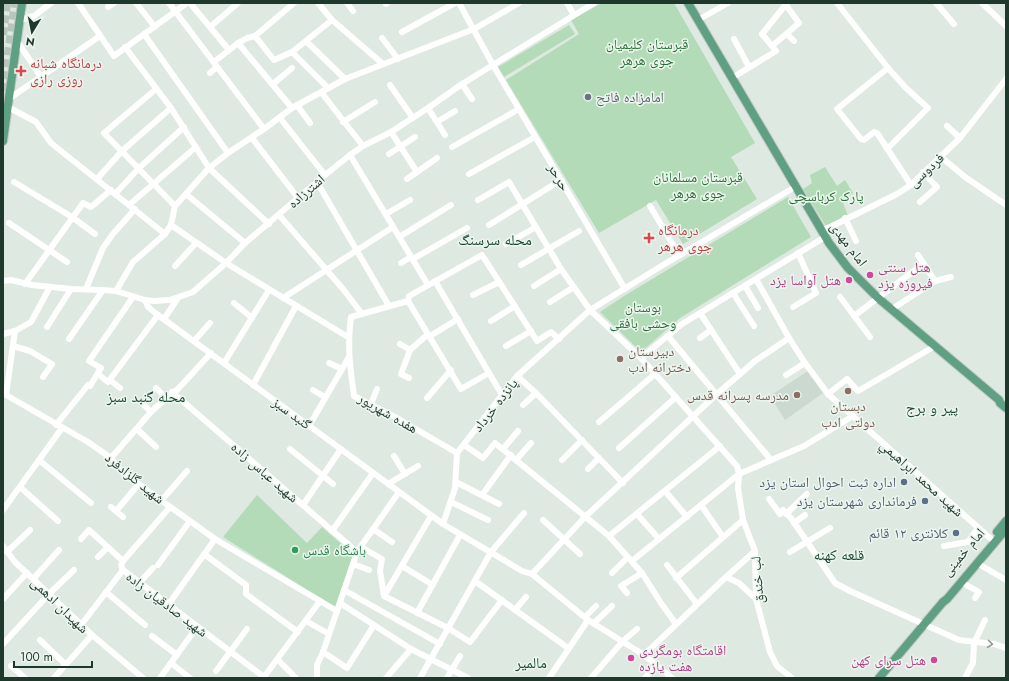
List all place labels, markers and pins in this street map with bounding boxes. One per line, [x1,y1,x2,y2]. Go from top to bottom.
place label: درمانگاه شبانه روزی رازی [30,53,102,89]
marker: درمانگاه شبانه روزی رازی [15,65,27,77]
place label: امامزاده فاتح [596,87,664,107]
marker: امامزاده فاتح [583,92,593,102]
place label: درمانگاه جوی هرهر [657,220,712,256]
marker: درمانگاه جوی هرهر [643,232,655,244]
place label: هتل سنتی فیروزه یزد [878,257,933,293]
place label: هتل آواسا یزد [770,270,841,290]
marker: هتل سنتی فیروزه یزد [865,270,875,280]
marker: هتل آواسا یزد [844,275,854,285]
place label: دبیرستان دخترانه ادب [628,341,691,377]
marker: دبیرستان دخترانه ادب [615,354,625,364]
place label: مدرسه پسرانه قدس [687,385,789,405]
marker: دبستان دولتی ادب [843,386,853,396]
marker: مدرسه پسرانه قدس [792,390,802,400]
place label: دبستان دولتی ادب [821,396,875,432]
place label: اداره ثبت احوال استان یزد [759,472,896,492]
marker: اداره ثبت احوال استان یزد [899,477,909,487]
place label: فرمانداری شهرستان یزد [797,491,917,511]
marker: فرمانداری شهرستان یزد [920,496,930,506]
place label: کلانتری ۱۲ قائم [869,523,948,543]
marker: کلانتری ۱۲ قائم [951,528,961,538]
place label: باشگاه قدس [303,540,366,560]
marker: باشگاه قدس [290,545,300,555]
place label: اقامتگاه بومگردی هفت یازده [639,640,726,676]
place label: هتل سرای کهن [851,650,926,670]
marker: اقامتگاه بومگردی هفت یازده [626,653,636,663]
marker: هتل سرای کهن [929,655,939,665]

